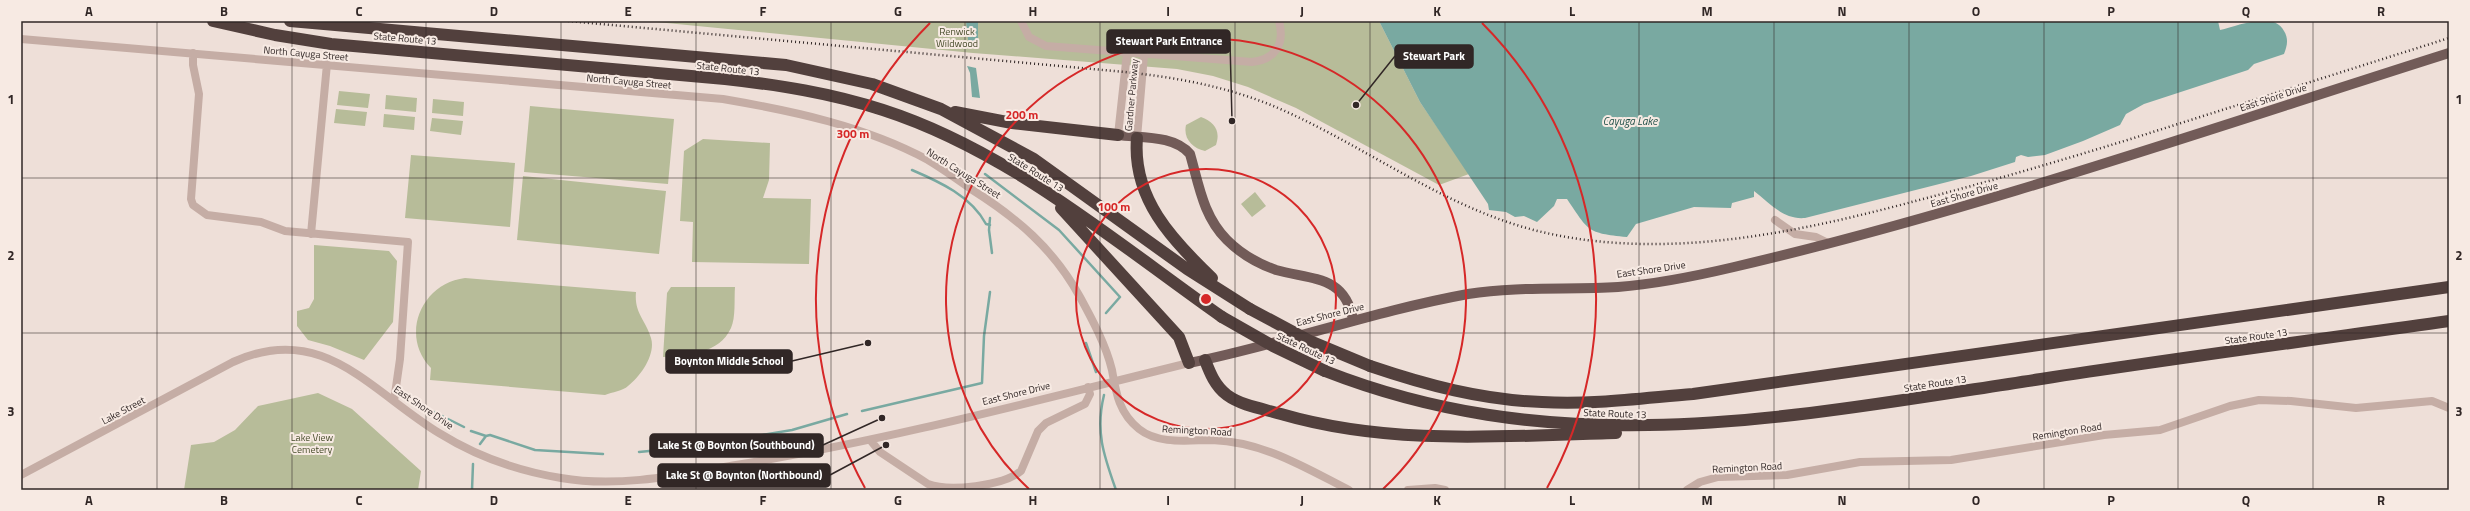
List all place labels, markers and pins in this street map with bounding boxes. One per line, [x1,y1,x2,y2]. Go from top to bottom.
callout: Stewart Park Entrance [1107,30,1230,53]
callout: Stewart Park [1395,45,1473,68]
centre of rings [1199,292,1213,306]
callout: Boynton Middle School [666,350,792,373]
callout: Lake St @ Boynton (Southbound) [650,434,823,457]
callout: Lake St @ Boynton (Northbound) [658,464,830,487]

